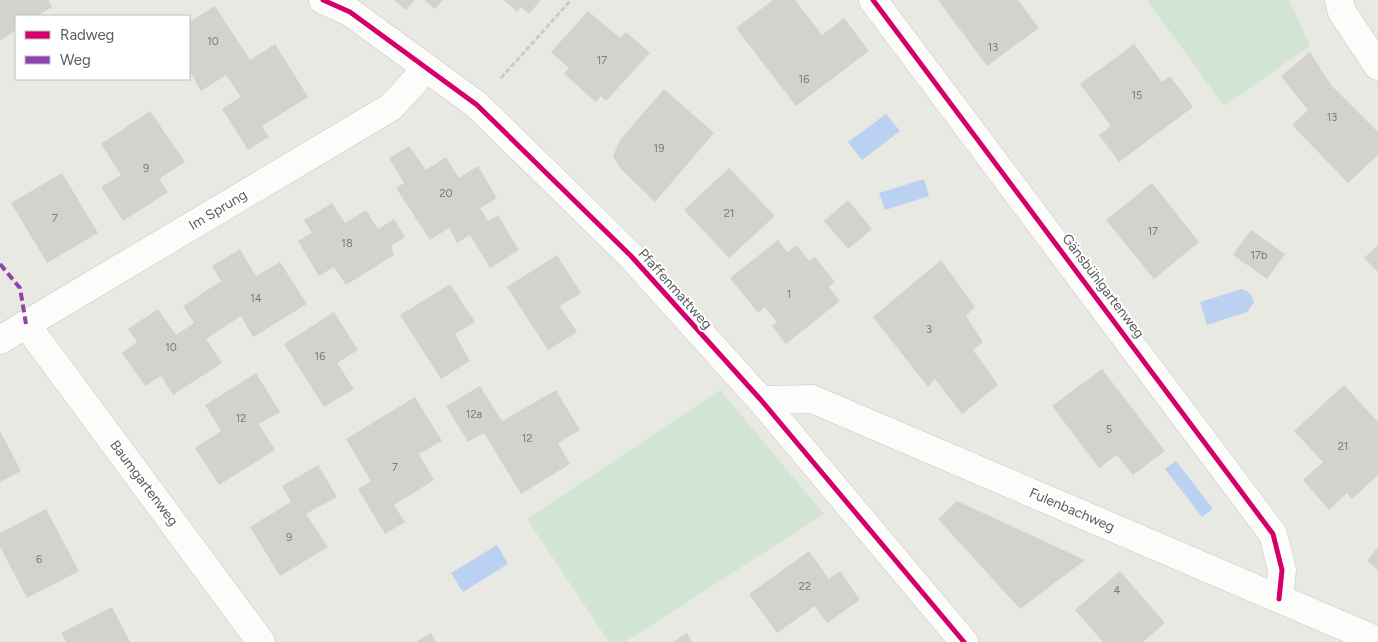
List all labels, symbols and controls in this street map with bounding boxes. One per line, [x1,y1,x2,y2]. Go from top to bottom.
legend [15,15,190,80]
text: Radweg [60,26,114,44]
house number: 10 [207,35,219,48]
house number: 13 [988,41,998,54]
text: Weg [60,51,91,69]
house number: 17 [597,54,607,67]
house number: 16 [799,73,809,86]
house number: 15 [1132,89,1142,102]
house number: 13 [1327,111,1337,124]
house number: 19 [654,142,664,155]
house number: 9 [143,162,149,175]
street label: Im Sprung [186,186,250,234]
house number: 20 [439,187,453,200]
house number: 21 [724,207,734,220]
house number: 7 [52,212,58,225]
house number: 17 [1148,225,1158,238]
street label: Gänsbühlgartenweg [1058,230,1148,342]
house number: 18 [341,237,353,250]
street label: Pfaffenmattweg [634,245,716,333]
house number: 17b [1251,249,1267,262]
house number: 1 [787,288,791,301]
house number: 14 [250,292,262,305]
house number: 3 [926,323,932,336]
house number: 10 [165,341,177,354]
house number: 16 [315,350,325,363]
house number: 12a [466,408,482,421]
house number: 12 [236,412,246,425]
house number: 5 [1106,423,1112,436]
house number: 12 [522,432,532,445]
street label: Baumgartenweg [106,437,182,529]
house number: 21 [1338,440,1348,453]
house number: 7 [392,461,398,474]
street label: Fulenbachweg [1027,484,1117,536]
house number: 9 [286,531,292,544]
house number: 6 [36,553,42,566]
house number: 22 [799,580,811,593]
house number: 4 [1114,584,1121,597]

